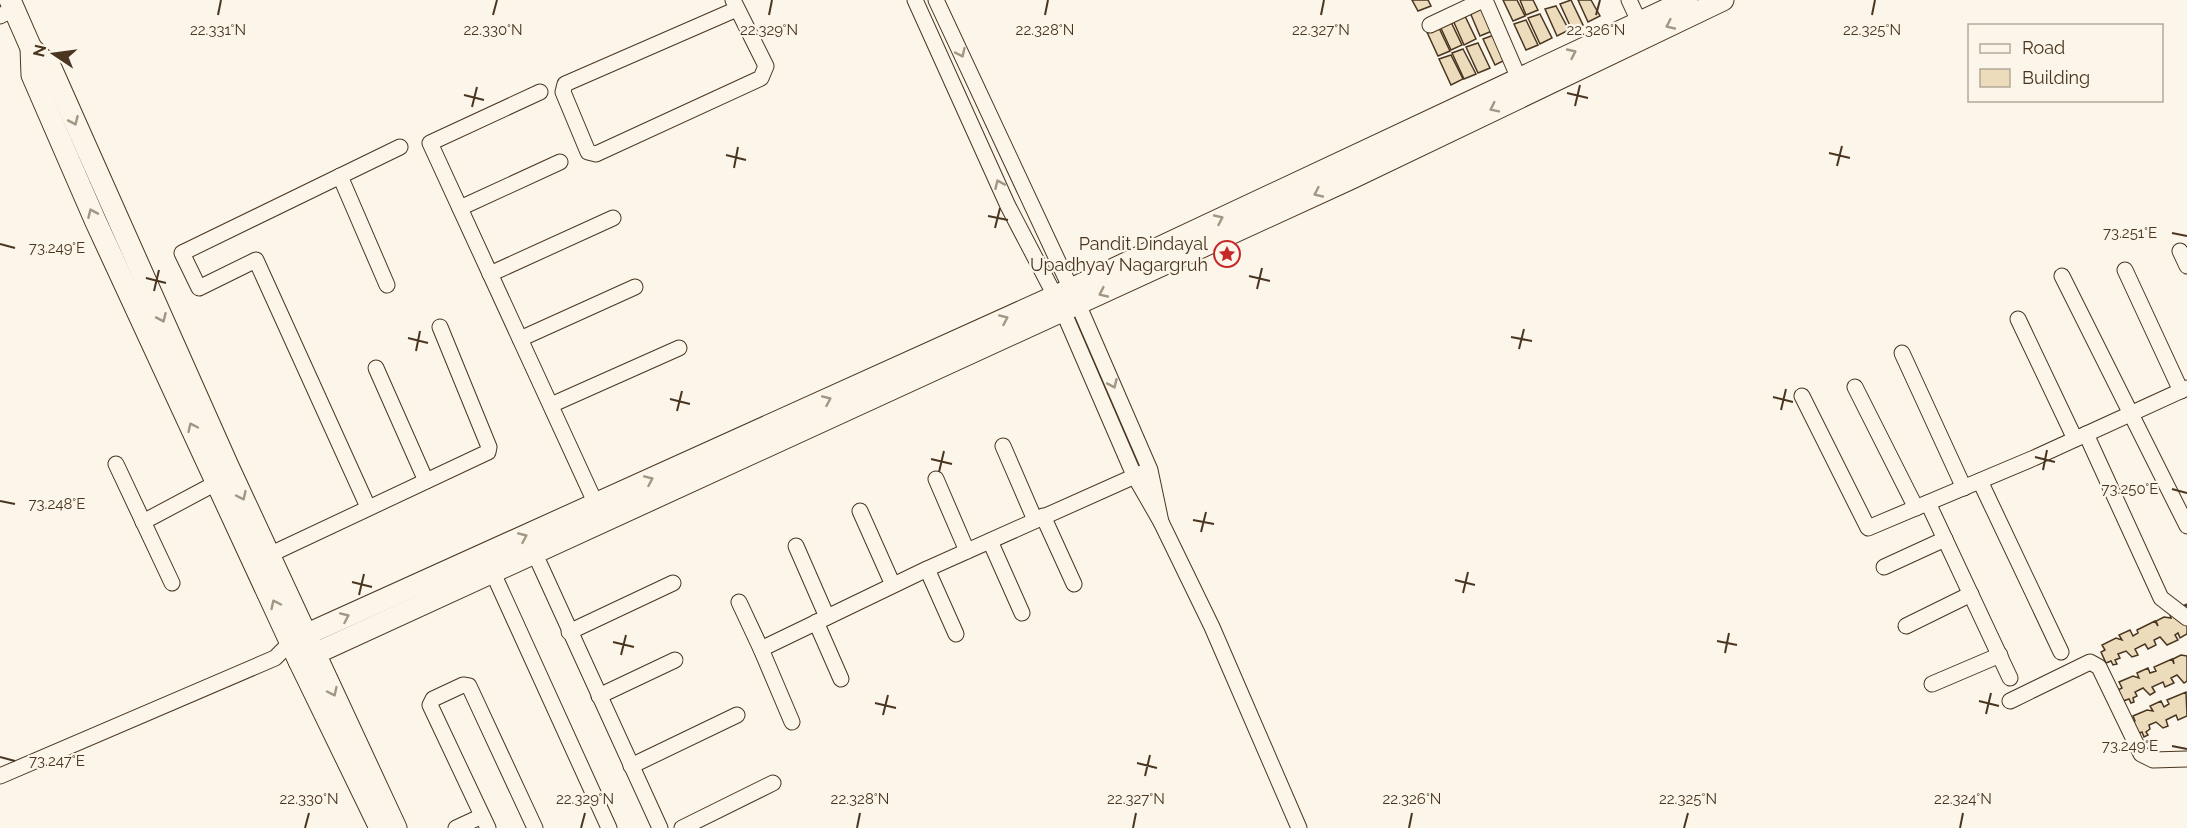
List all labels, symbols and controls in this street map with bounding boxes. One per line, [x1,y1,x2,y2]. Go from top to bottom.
one-way arrow [1666,17,1677,29]
text: 22.331°N [190,21,246,39]
text: 22.330°N [464,21,522,39]
text: 22.329°N [740,21,798,39]
text: 22.328°N [1016,21,1074,39]
text: 22.327°N [1292,21,1350,39]
text: 22.326°N [1567,21,1625,39]
text: 22.325°N [1843,21,1901,39]
north arrow [24,24,84,84]
legend [1968,24,2163,102]
text: Road [2022,37,2065,58]
text: N [29,43,51,59]
one-way arrow [953,47,965,58]
one-way arrow [1565,49,1576,61]
text: Building [2022,67,2090,88]
one-way arrow [1489,101,1500,112]
one-way arrow [67,115,79,126]
one-way arrow [994,179,1006,190]
one-way arrow [1314,186,1325,198]
one-way arrow [87,208,99,219]
one-way arrow [1213,215,1224,227]
text: 73.251°E [2103,224,2157,242]
place label: Pandit Dindayal Upadhyay Nagargruh [1030,233,1208,275]
text: 73.249°E [29,239,85,257]
place icon: Pandit Dindayal Upadhyay Nagargruh [1212,239,1242,269]
one-way arrow [1099,285,1110,297]
one-way arrow [155,312,167,323]
one-way arrow [998,315,1009,327]
one-way arrow [1106,378,1118,389]
one-way arrow [820,395,831,407]
one-way arrow [188,423,200,434]
one-way arrow [643,475,654,487]
text: 73.250°E [2102,480,2158,498]
one-way arrow [235,490,247,501]
text: 73.248°E [29,495,85,513]
one-way arrow [517,532,528,544]
one-way arrow [270,600,282,611]
one-way arrow [339,612,350,624]
one-way arrow [325,686,337,697]
text: 73.249°E [2102,737,2158,755]
text: 73.247°E [29,752,85,770]
text: 22.330°N [280,790,338,808]
text: 22.329°N [556,790,614,808]
text: 22.328°N [831,790,889,808]
text: 22.327°N [1107,790,1165,808]
text: 22.326°N [1383,790,1441,808]
text: 22.325°N [1659,790,1717,808]
text: 22.324°N [1934,790,1992,808]

